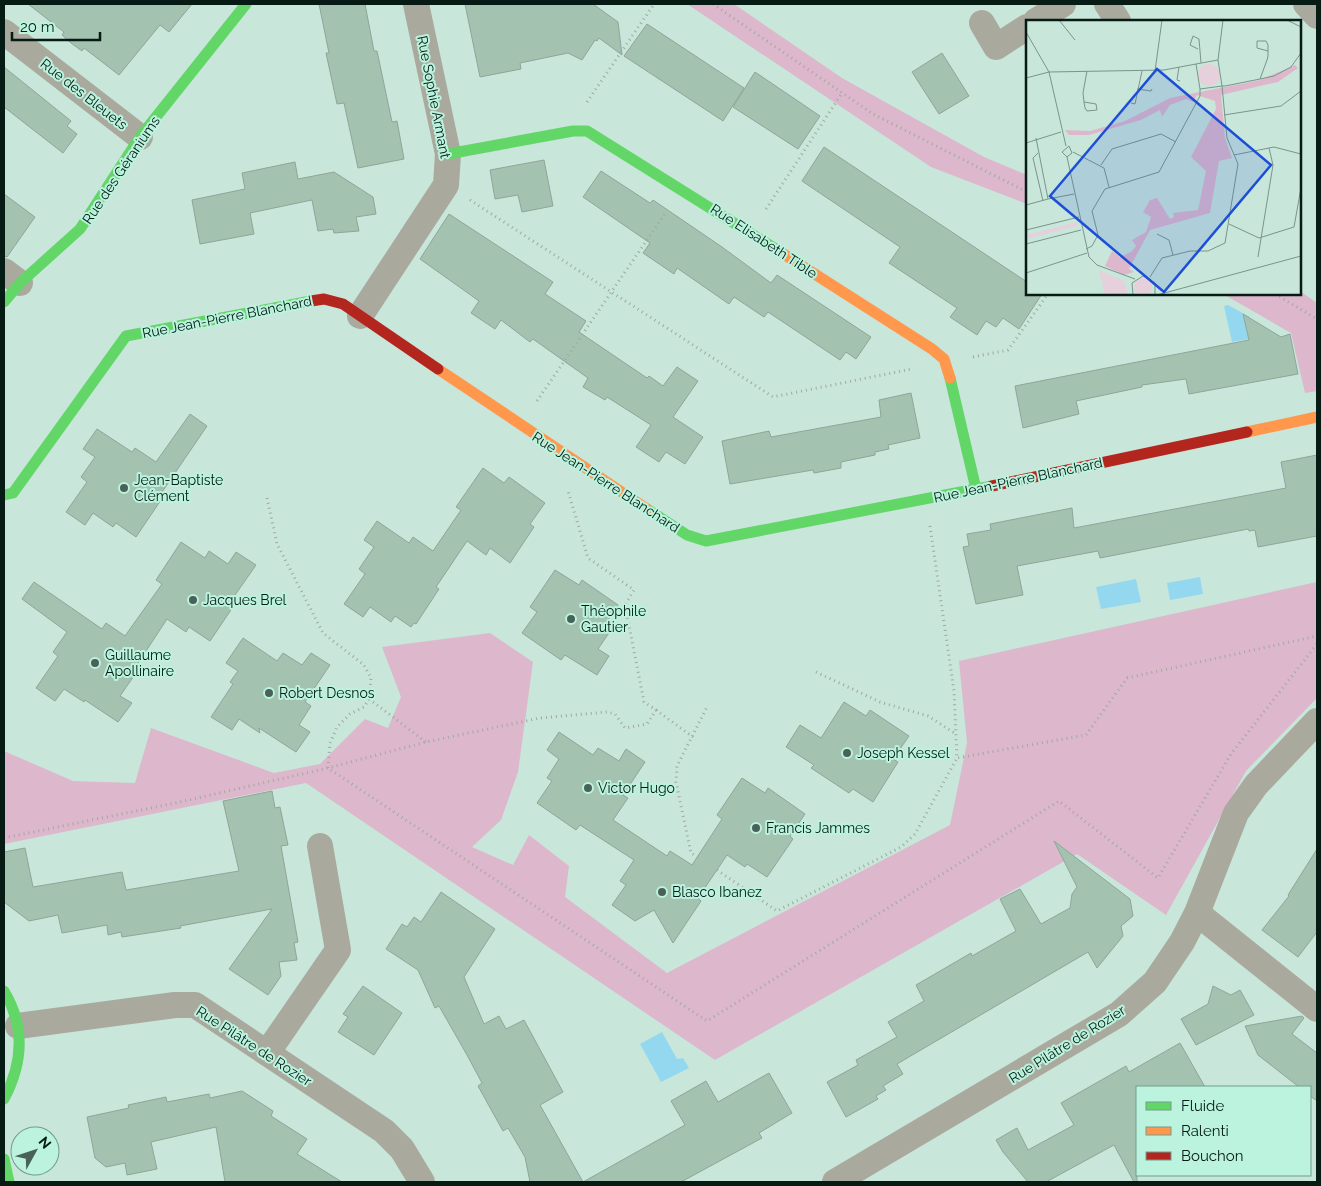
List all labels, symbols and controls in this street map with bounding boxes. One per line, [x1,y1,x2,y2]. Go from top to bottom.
scale bar [12,10,100,42]
text: 20 m [20,18,55,36]
inset map [1026,20,1301,295]
street label: Rue Sophie Armant [414,34,454,160]
street label: Rue des Bleuets [37,55,131,133]
street label: Rue des Géraniums [79,113,163,227]
street label: Rue Elisabeth Tible [708,201,820,281]
street label: Rue Jean-Pierre Blanchard [141,293,313,341]
street label: Rue Jean-Pierre Blanchard [529,428,683,536]
street label: Rue Jean-Pierre Blanchard [932,454,1104,506]
place label: Jean-Baptiste Clément [134,472,223,504]
marker: Jean-Baptiste Clément [118,482,130,494]
place label: Jacques Brel [203,592,287,608]
marker: Jacques Brel [187,594,199,606]
place label: Théophile Gautier [581,603,646,635]
marker: Théophile Gautier [565,613,577,625]
place label: Guillaume Apollinaire [105,647,174,679]
marker: Guillaume Apollinaire [89,657,101,669]
place label: Robert Desnos [279,685,375,701]
marker: Robert Desnos [263,687,275,699]
place label: Joseph Kessel [857,745,950,761]
marker: Joseph Kessel [841,747,853,759]
place label: Victor Hugo [598,780,675,796]
marker: Victor Hugo [582,782,594,794]
place label: Francis Jammes [766,820,870,836]
marker: Francis Jammes [750,822,762,834]
place label: Blasco Ibanez [672,884,762,900]
marker: Blasco Ibanez [656,886,668,898]
street label: Rue Pilâtre de Rozier [1006,1002,1128,1086]
street label: Rue Pilâtre de Rozier [193,1003,315,1089]
legend [1136,1086,1311,1176]
text: Fluide [1181,1097,1224,1115]
text: Ralenti [1181,1122,1229,1140]
north arrow [10,1126,60,1176]
text: N [35,1133,55,1152]
text: Bouchon [1181,1147,1243,1165]

